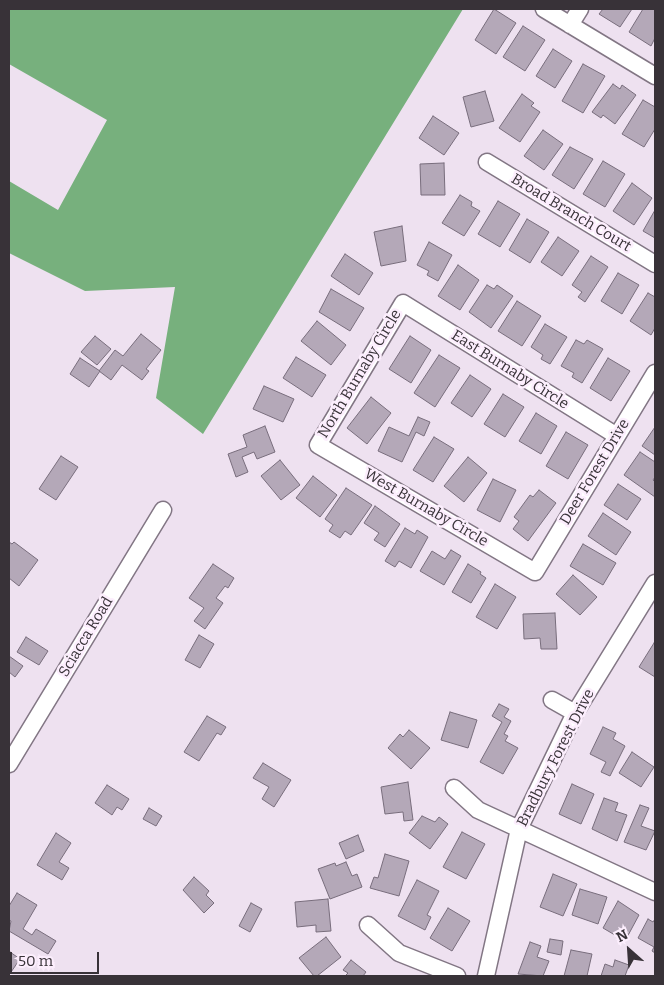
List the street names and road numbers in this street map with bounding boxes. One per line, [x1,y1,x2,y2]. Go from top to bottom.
street label: Broad Branch Court [508,170,634,256]
street label: North Burnaby Circle [315,307,405,441]
street label: East Burnaby Circle [448,327,572,413]
street label: Deer Forest Drive [556,416,634,528]
street label: West Burnaby Circle [361,465,491,551]
street label: Sciacca Road [55,594,117,680]
street label: Bradbury Forest Drive [514,686,598,830]

